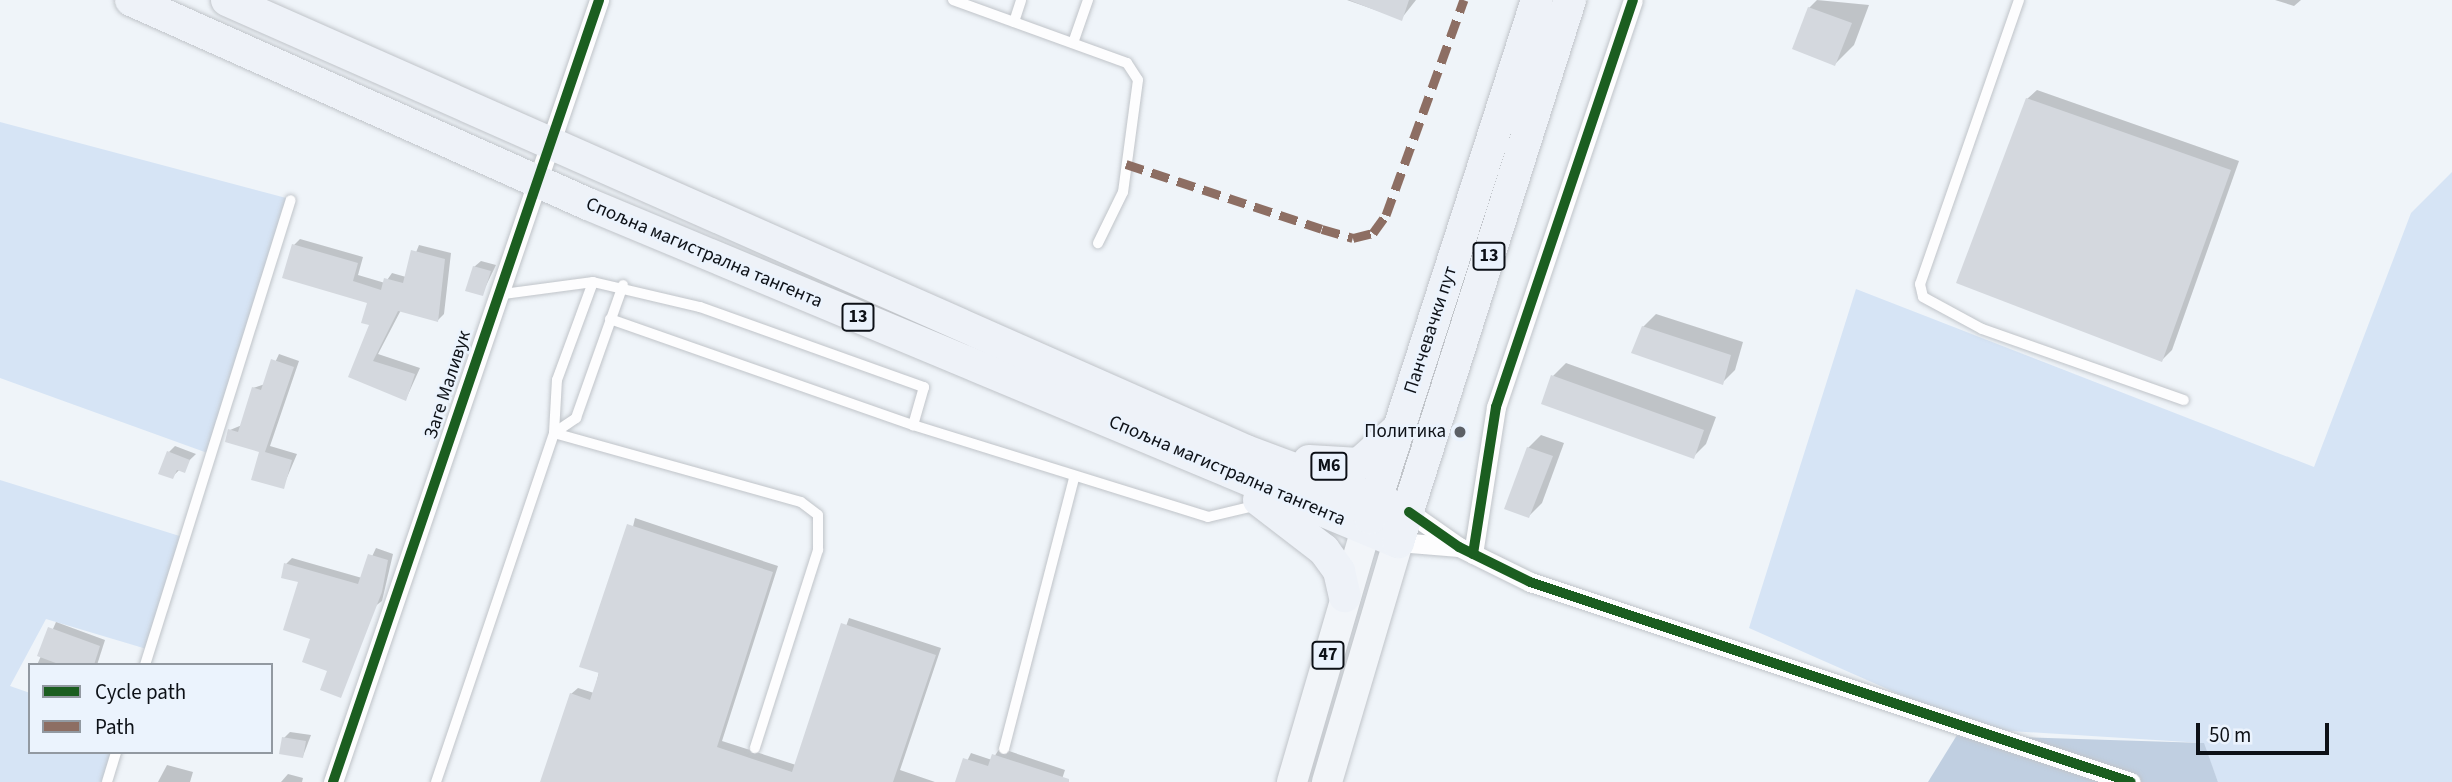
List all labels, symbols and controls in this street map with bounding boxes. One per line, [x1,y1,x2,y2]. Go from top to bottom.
street label: Спољна магистрална тангента [582,193,826,313]
road number: 13 [1472,242,1506,270]
street label: Панчевачки пут [1400,263,1462,397]
road number: 13 [840,302,876,332]
street label: Заге Маливук [420,328,476,442]
street label: Спољна магистрална тангента [1105,411,1349,531]
place label: Политика [1364,421,1446,443]
marker: Политика [1452,424,1468,440]
road number: M6 [1310,452,1348,480]
road number: 47 [1310,640,1346,670]
legend [28,663,273,754]
text: Cycle path [95,677,186,707]
scale bar [2200,708,2333,752]
text: Path [95,712,135,742]
text: 50 m [2209,720,2251,750]

